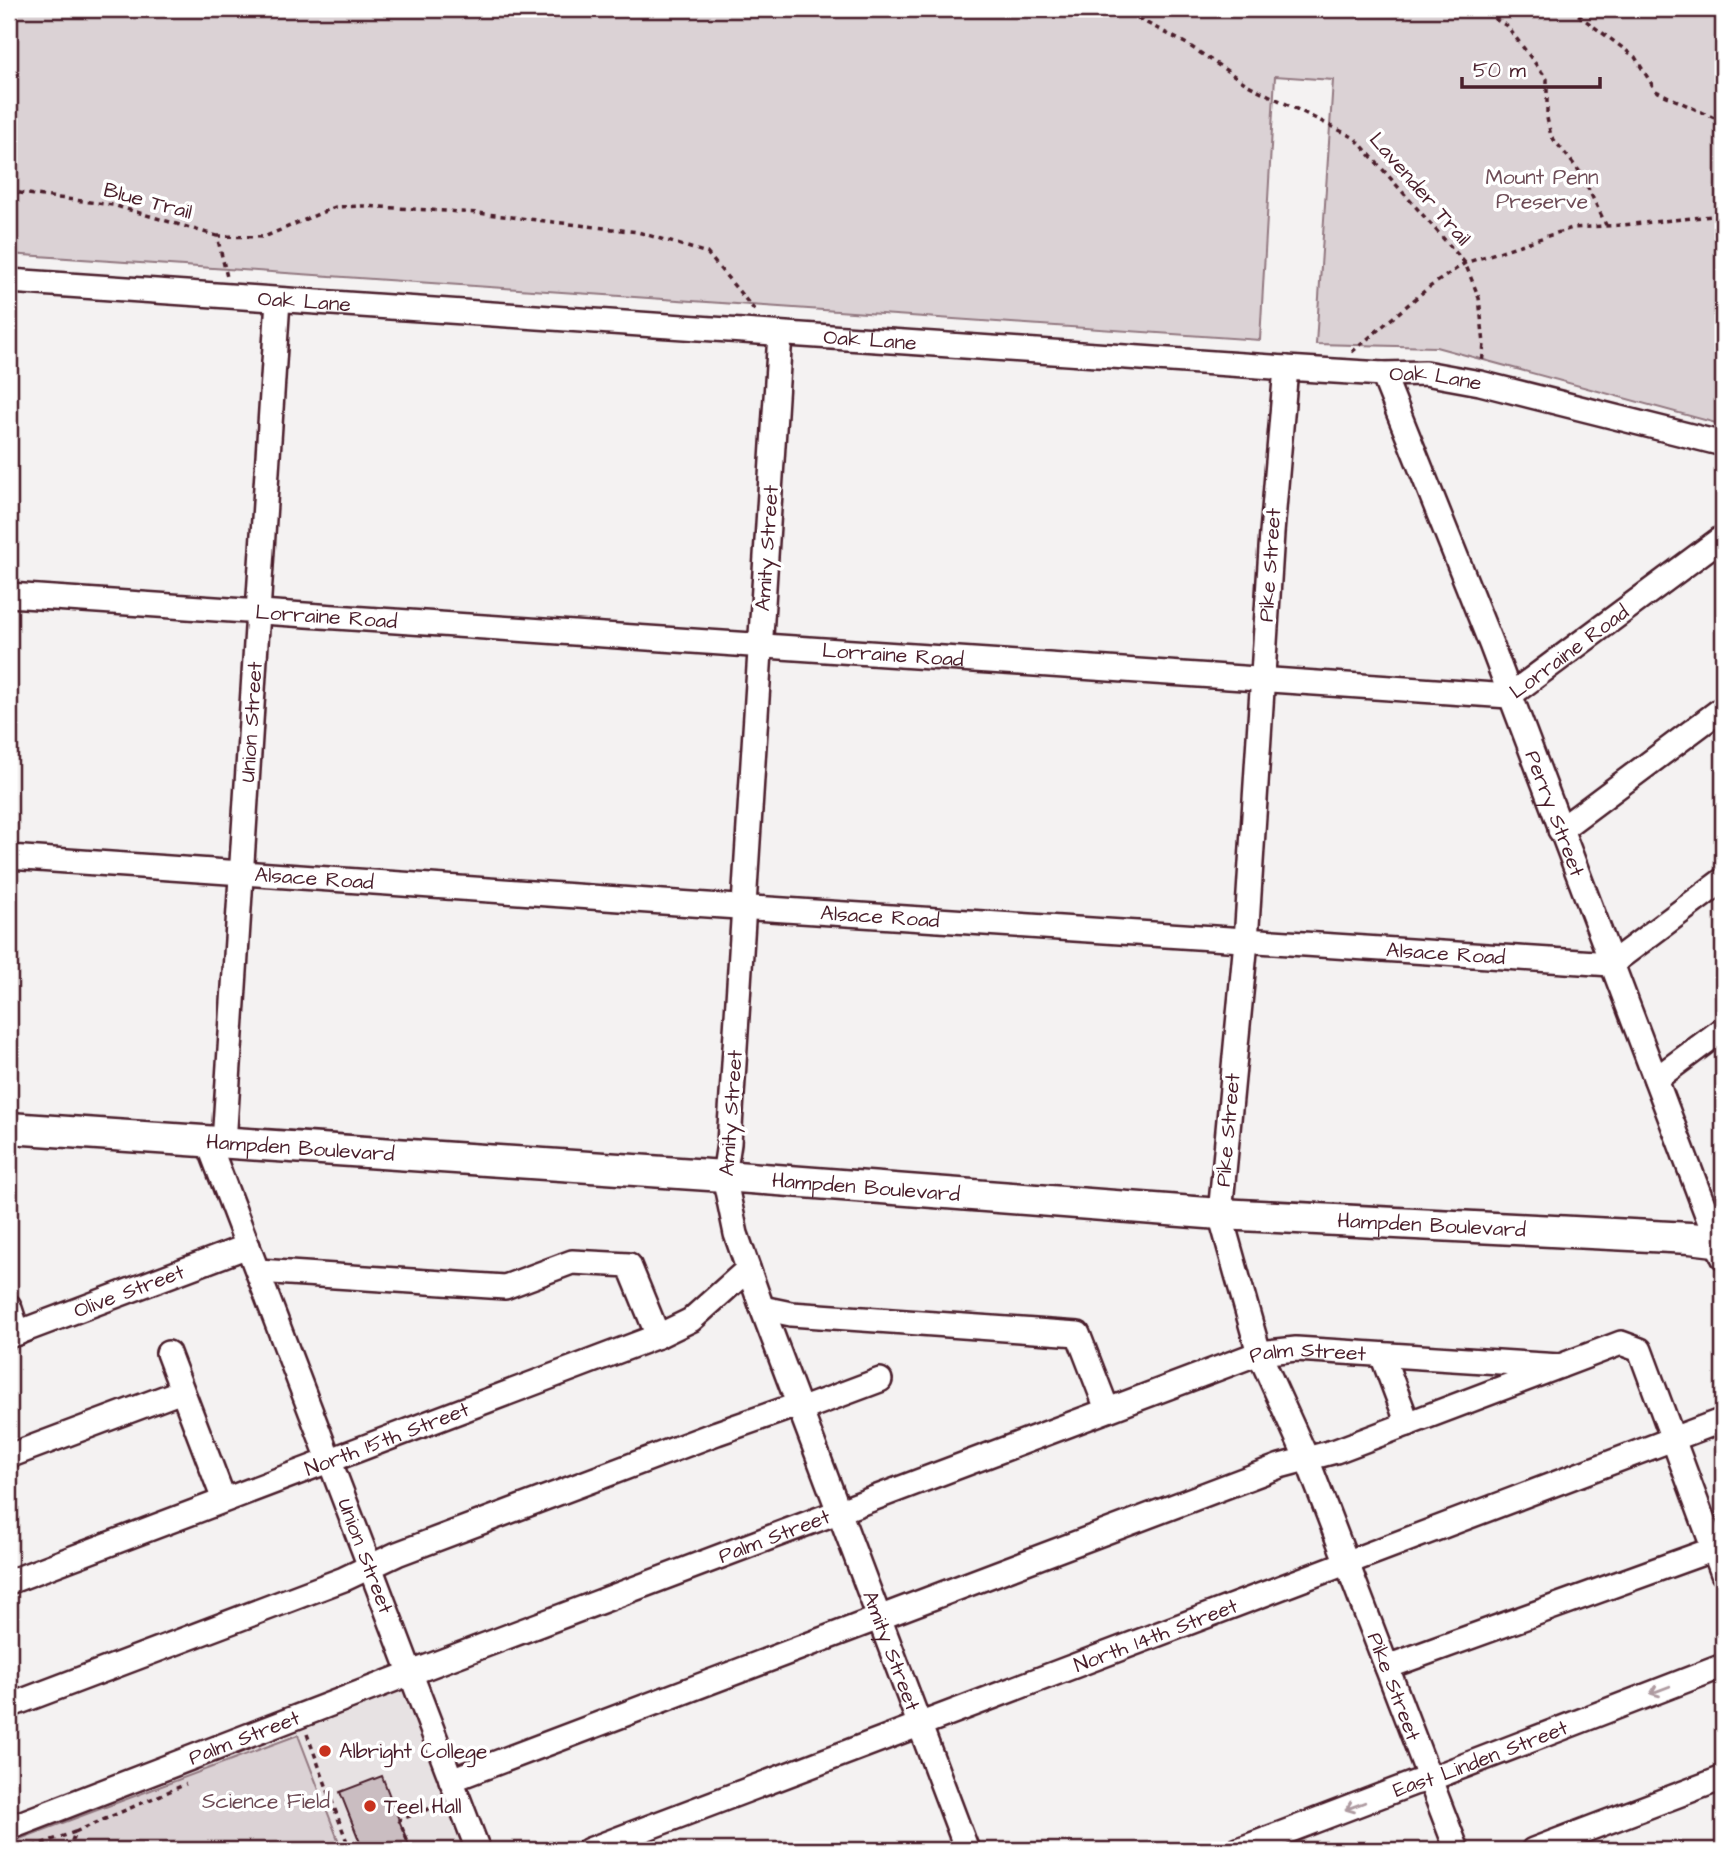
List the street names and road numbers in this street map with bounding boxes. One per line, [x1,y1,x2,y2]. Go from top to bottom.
street label: Lavender Trail [1362,126,1478,252]
street label: Blue Trail [101,175,195,227]
street label: Oak Lane [257,283,352,319]
street label: Oak Lane [823,322,917,357]
street label: Oak Lane [1389,358,1484,398]
street label: Amity Street [748,484,788,612]
street label: Pike Street [1252,507,1288,623]
street label: Lorraine Road [254,597,398,636]
street label: Lorraine Road [1503,597,1635,705]
street label: Lorraine Road [821,635,965,674]
street label: Union Street [233,660,269,783]
street label: Perry Street [1518,746,1592,881]
street label: Alsace Road [254,859,375,897]
street label: Alsace Road [819,898,941,935]
street label: Alsace Road [1385,935,1506,972]
street label: Amity Street [712,1049,752,1177]
street label: Pike Street [1209,1071,1247,1188]
street label: Hampden Boulevard [205,1127,396,1168]
street label: Hampden Boulevard [771,1165,961,1209]
street label: Hampden Boulevard [1337,1206,1527,1244]
street label: Olive Street [69,1257,189,1325]
street label: Palm Street [1245,1334,1367,1370]
street label: North 15th Street [300,1394,474,1483]
street label: Union Street [331,1494,401,1618]
street label: Palm Street [714,1502,834,1570]
street label: Amity Street [856,1586,928,1715]
street label: North 14th Street [1070,1591,1242,1679]
street label: Pike Street [1360,1628,1428,1745]
street label: Palm Street [184,1703,304,1772]
street label: East Linden Street [1389,1713,1572,1804]

